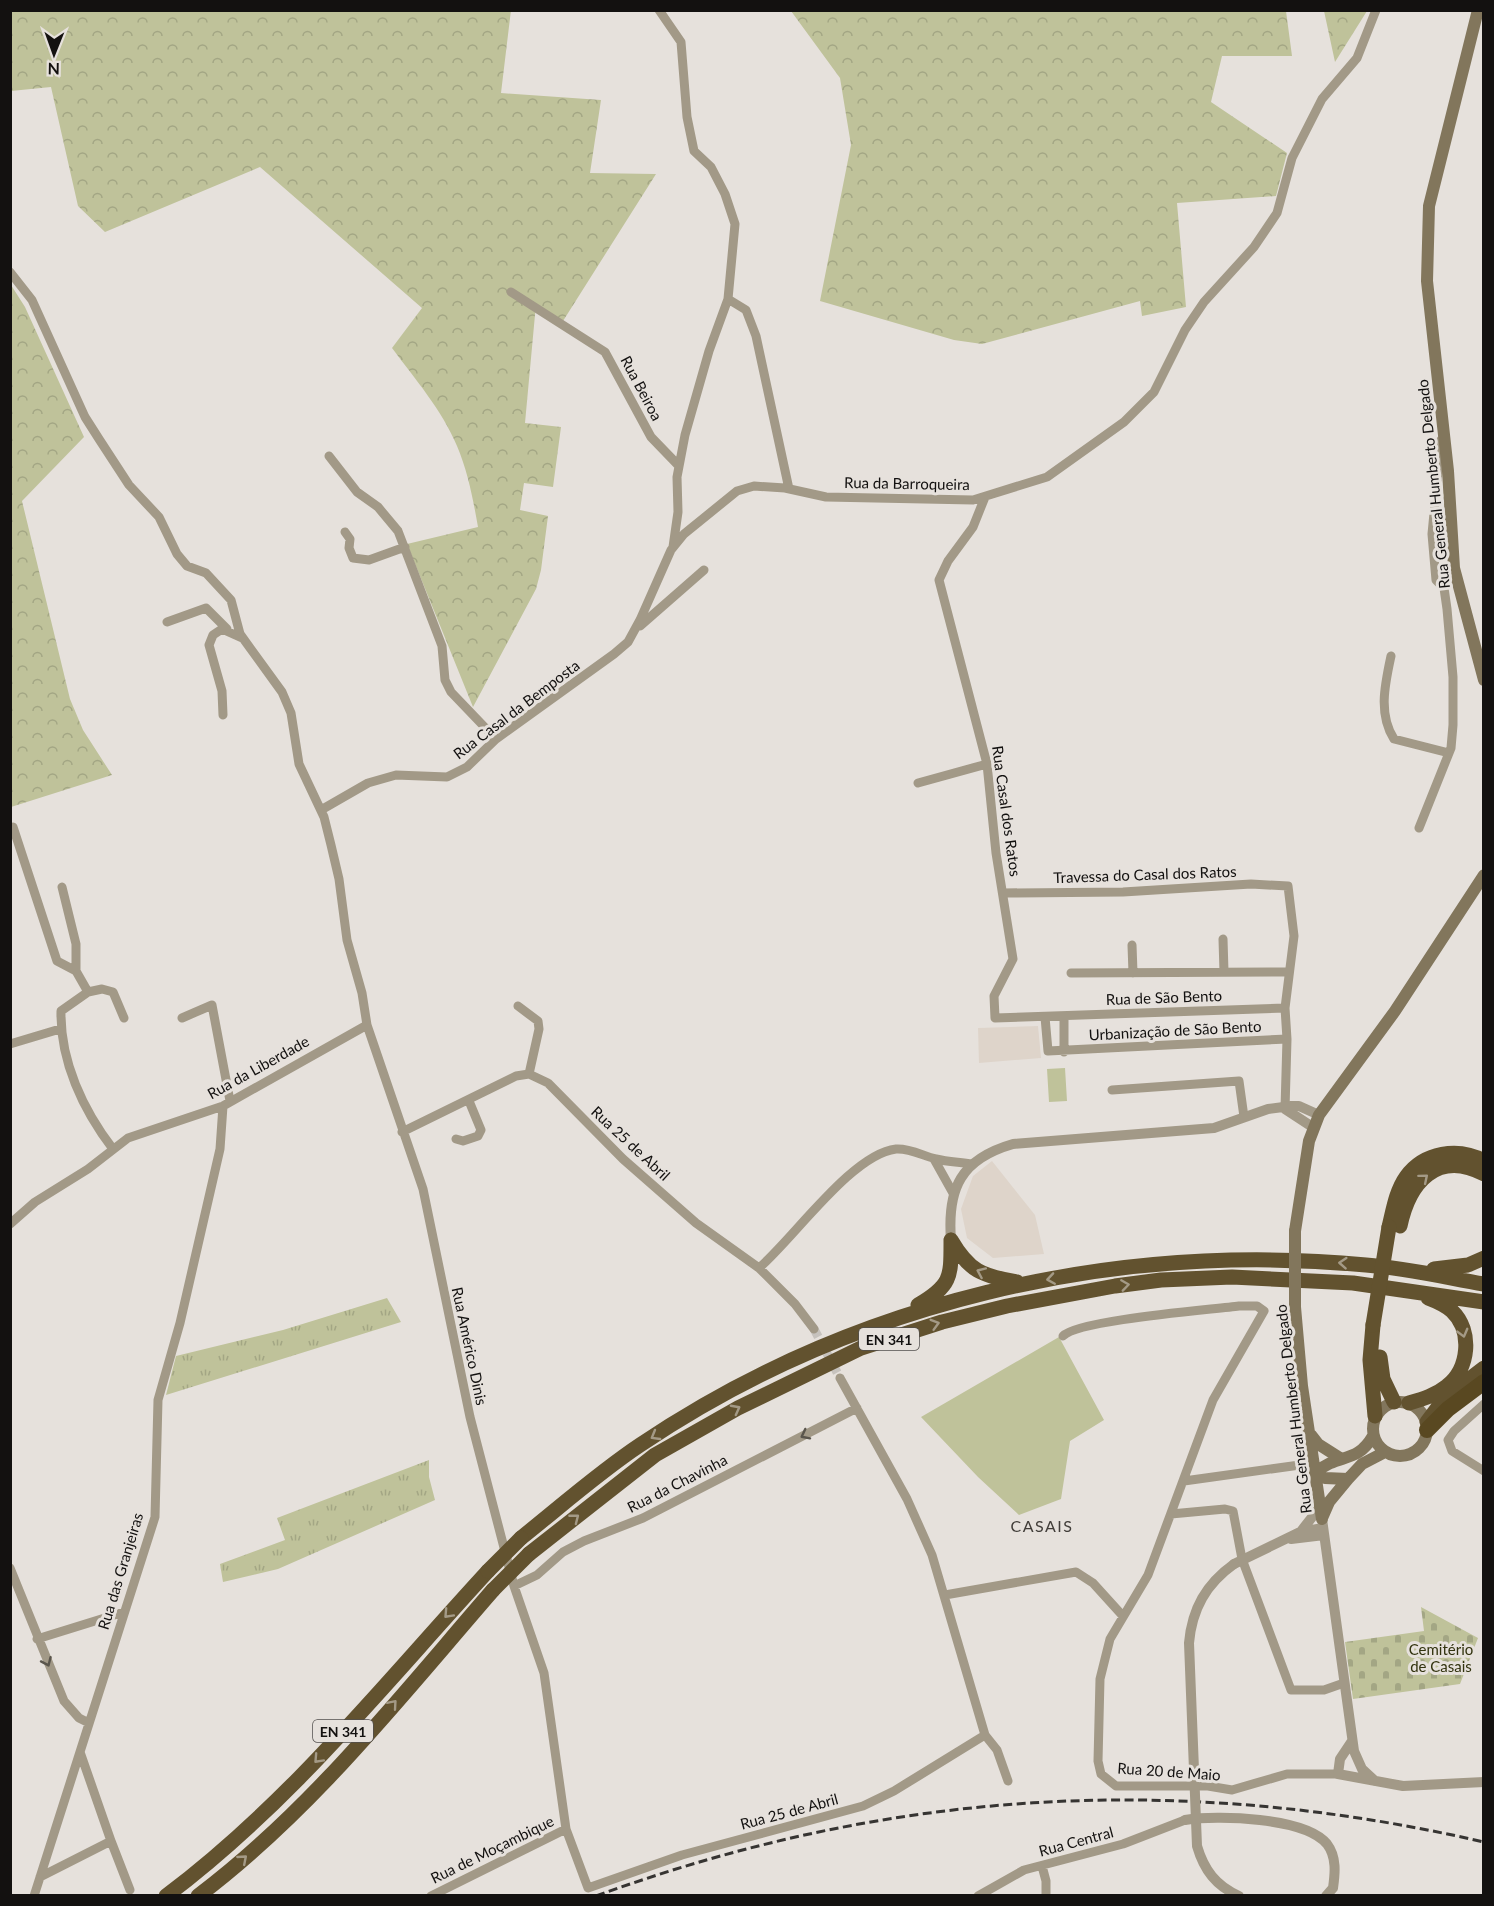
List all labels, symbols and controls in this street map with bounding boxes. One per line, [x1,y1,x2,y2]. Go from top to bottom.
north arrow [24,24,84,84]
text: N [47,60,60,79]
street label: Rua Beiroa [617,352,667,424]
street label: Rua General Humberto Delgado [1413,378,1453,590]
street label: Rua da Barroqueira [844,473,970,493]
street label: Rua Casal da Bemposta [449,656,583,762]
street label: Rua Casal dos Ratos [989,744,1025,878]
street label: Travessa do Casal dos Ratos [1053,862,1237,886]
street label: Rua de São Bento [1106,986,1222,1008]
street label: Urbanização de São Bento [1088,1016,1262,1044]
street label: Rua da Liberdade [204,1032,312,1102]
street label: Rua 25 de Abril [588,1102,674,1184]
one-way arrow [1417,1174,1428,1185]
one-way arrow [1338,1257,1347,1270]
one-way arrow [977,1268,988,1280]
one-way arrow [1047,1272,1057,1285]
one-way arrow [1121,1279,1130,1291]
street label: Rua Américo Dinis [449,1285,491,1407]
street label: Rua General Humberto Delgado [1271,1303,1315,1515]
one-way arrow [929,1319,939,1331]
road number: EN 341 [859,1328,919,1350]
one-way arrow [1455,1328,1468,1338]
one-way arrow [730,1405,741,1416]
one-way arrow [801,1427,812,1439]
one-way arrow [650,1429,661,1441]
street label: Rua da Chavinha [624,1450,730,1516]
street label: Rua das Granjeiras [94,1510,146,1632]
one-way arrow [568,1514,579,1525]
district label: CASAIS [1011,1516,1073,1535]
one-way arrow [444,1607,455,1618]
park label: Cemitério de Casais [1409,1640,1473,1675]
one-way arrow [40,1655,52,1666]
one-way arrow [386,1700,397,1711]
road number: EN 341 [313,1720,373,1742]
one-way arrow [314,1753,325,1763]
street label: Rua 20 de Maio [1117,1758,1221,1784]
street label: Rua 25 de Abril [738,1789,840,1833]
street label: Rua de Moçambique [427,1811,557,1887]
street label: Rua Central [1037,1822,1115,1860]
one-way arrow [237,1855,247,1866]

